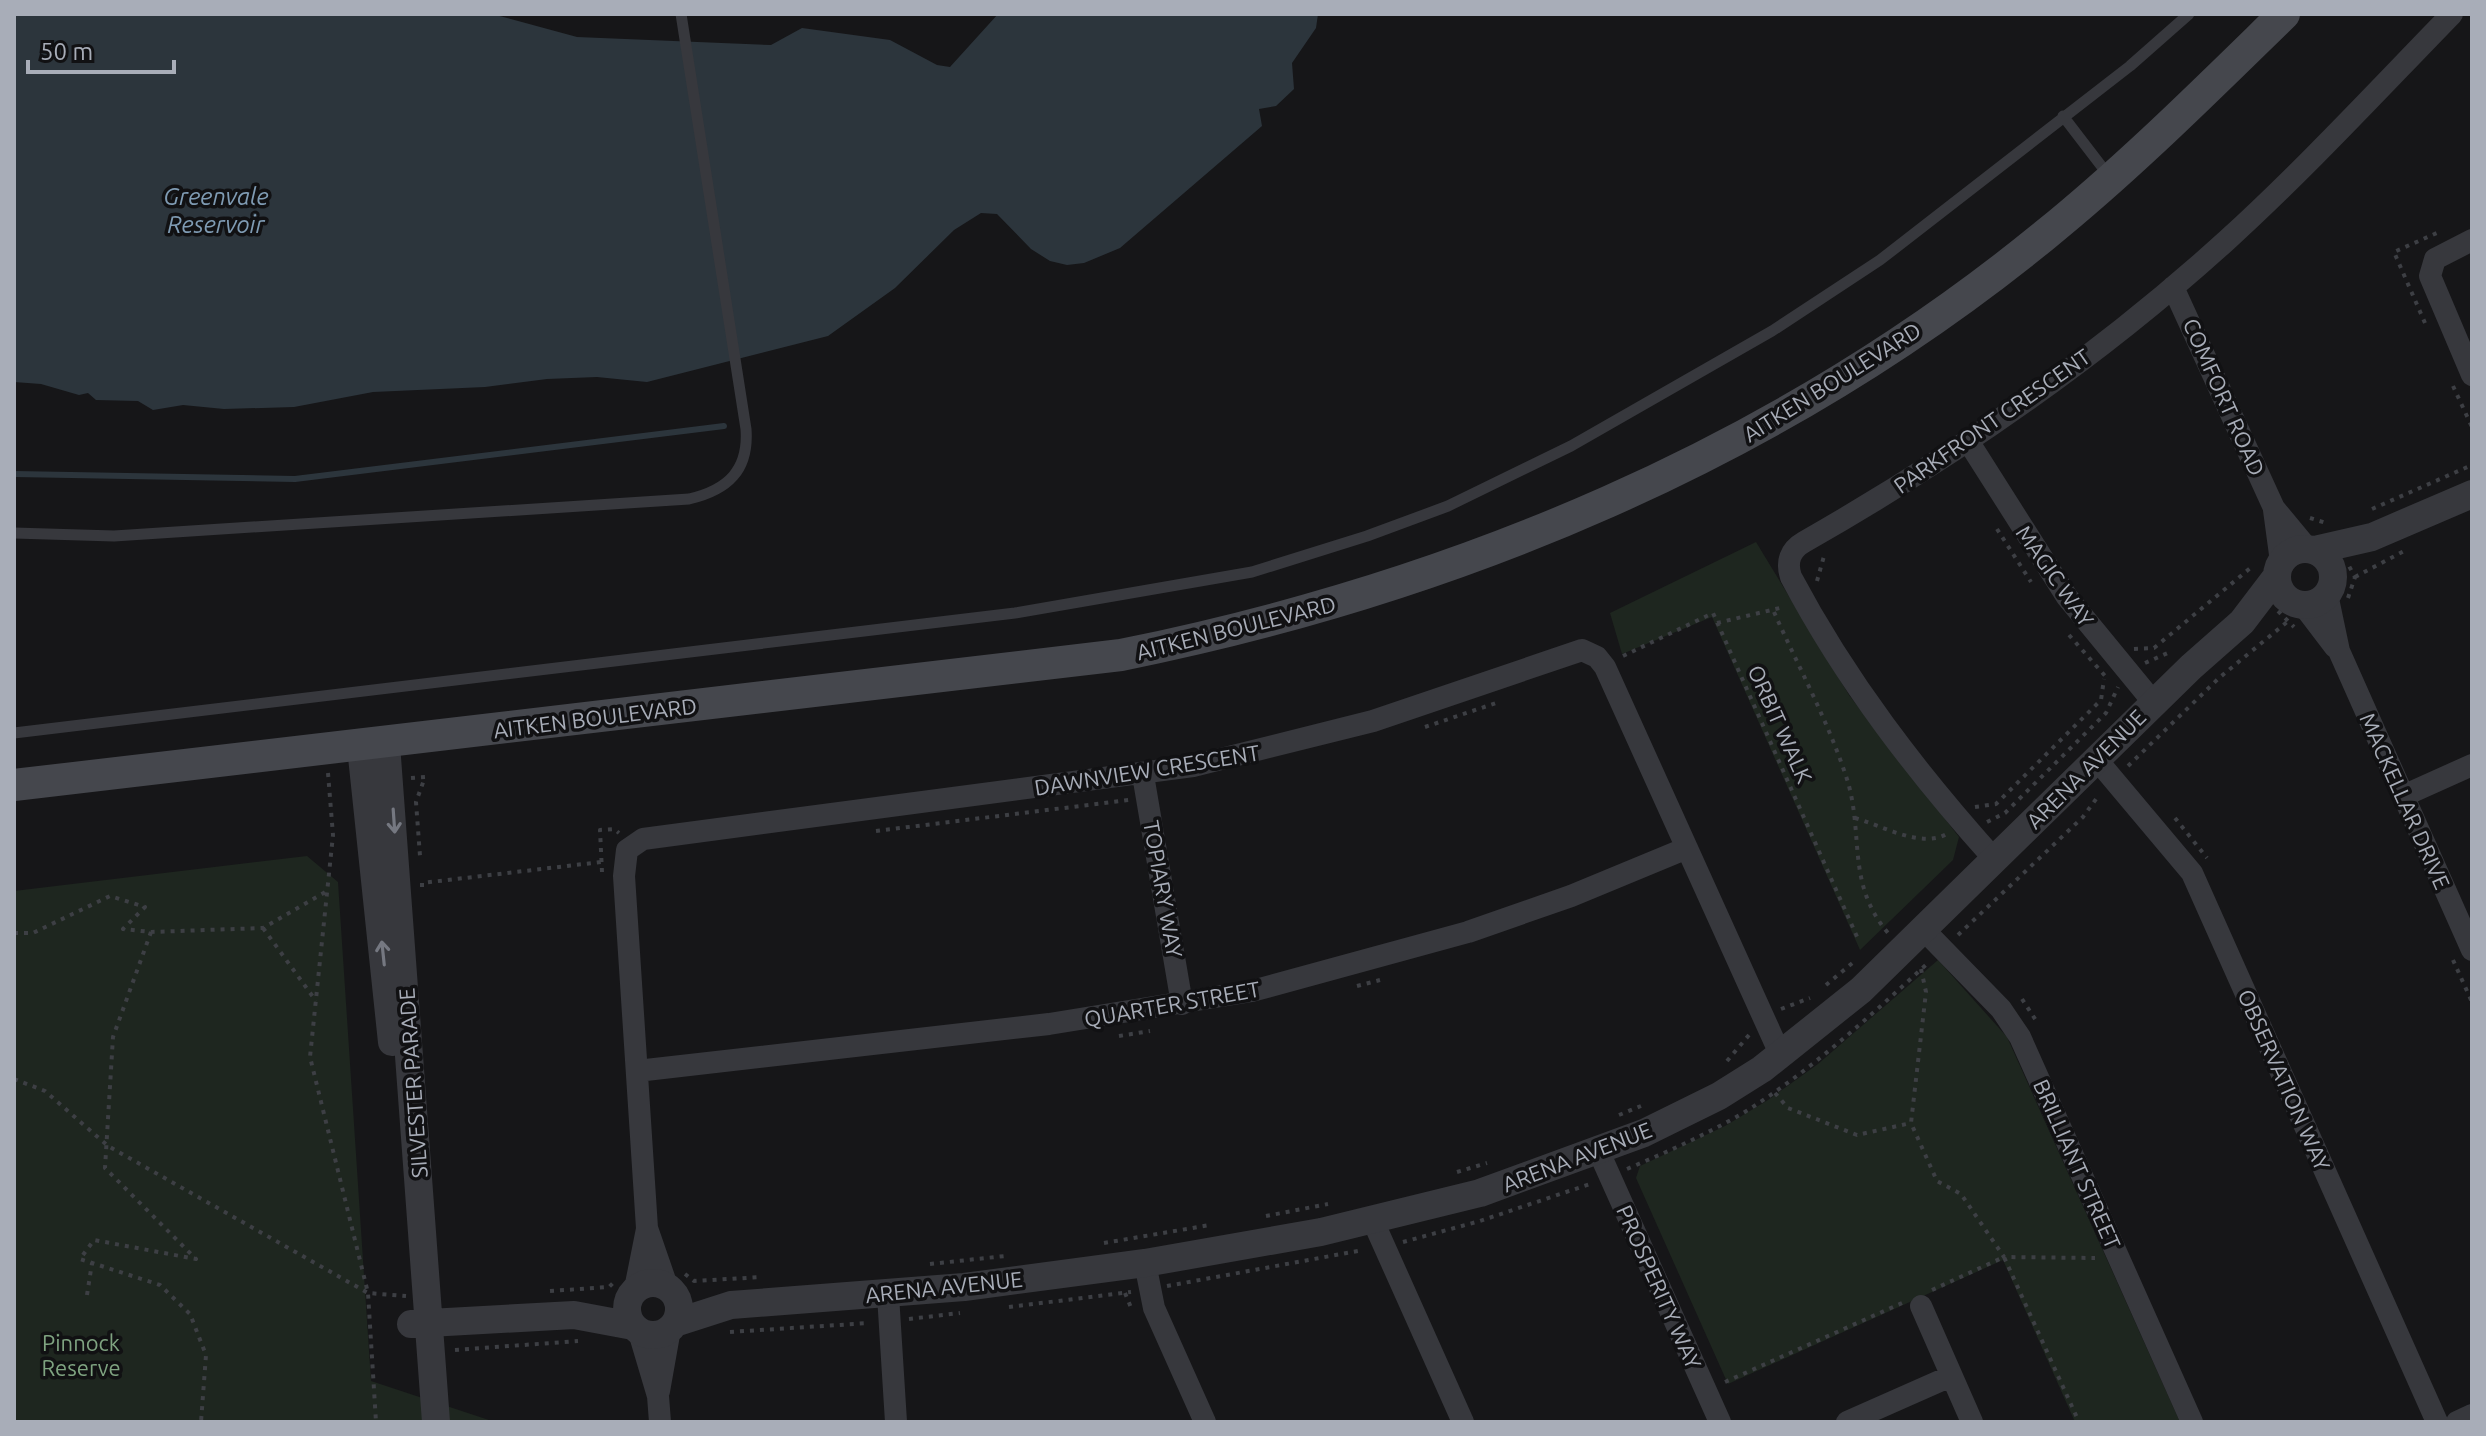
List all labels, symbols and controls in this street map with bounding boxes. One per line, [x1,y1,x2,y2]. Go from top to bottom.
scale bar [28,24,174,74]
text: 50 m [40,38,93,65]
water label: Greenvale Reservoir [163,183,269,238]
street label: COMFORT ROAD [2179,314,2270,479]
street label: AITKEN BOULEVARD [1738,317,1925,446]
street label: PARKFRONT CRESCENT [1889,343,2095,498]
street label: MAGIC WAY [2011,520,2099,631]
street label: AITKEN BOULEVARD [1134,591,1338,664]
street label: ORBIT WALK [1743,661,1818,787]
street label: AITKEN BOULEVARD [492,693,698,742]
street label: ARENA AVENUE [2021,704,2150,833]
street label: MACKELLAR DRIVE [2355,709,2455,893]
street label: DAWNVIEW CRESCENT [1033,739,1261,800]
one-way arrow [387,807,402,834]
street label: TOPIARY WAY [1139,818,1188,960]
one-way arrow [375,941,390,967]
street label: QUARTER STREET [1082,976,1262,1031]
street label: OBSERVATION WAY [2233,985,2336,1175]
street label: SILVESTER PARADE [393,987,432,1179]
street label: BRILLIANT STREET [2029,1075,2126,1252]
street label: ARENA AVENUE [1499,1117,1655,1197]
street label: PROSPERITY WAY [1612,1201,1707,1373]
street label: ARENA AVENUE [864,1266,1024,1307]
park label: Pinnock Reserve [41,1330,121,1380]

